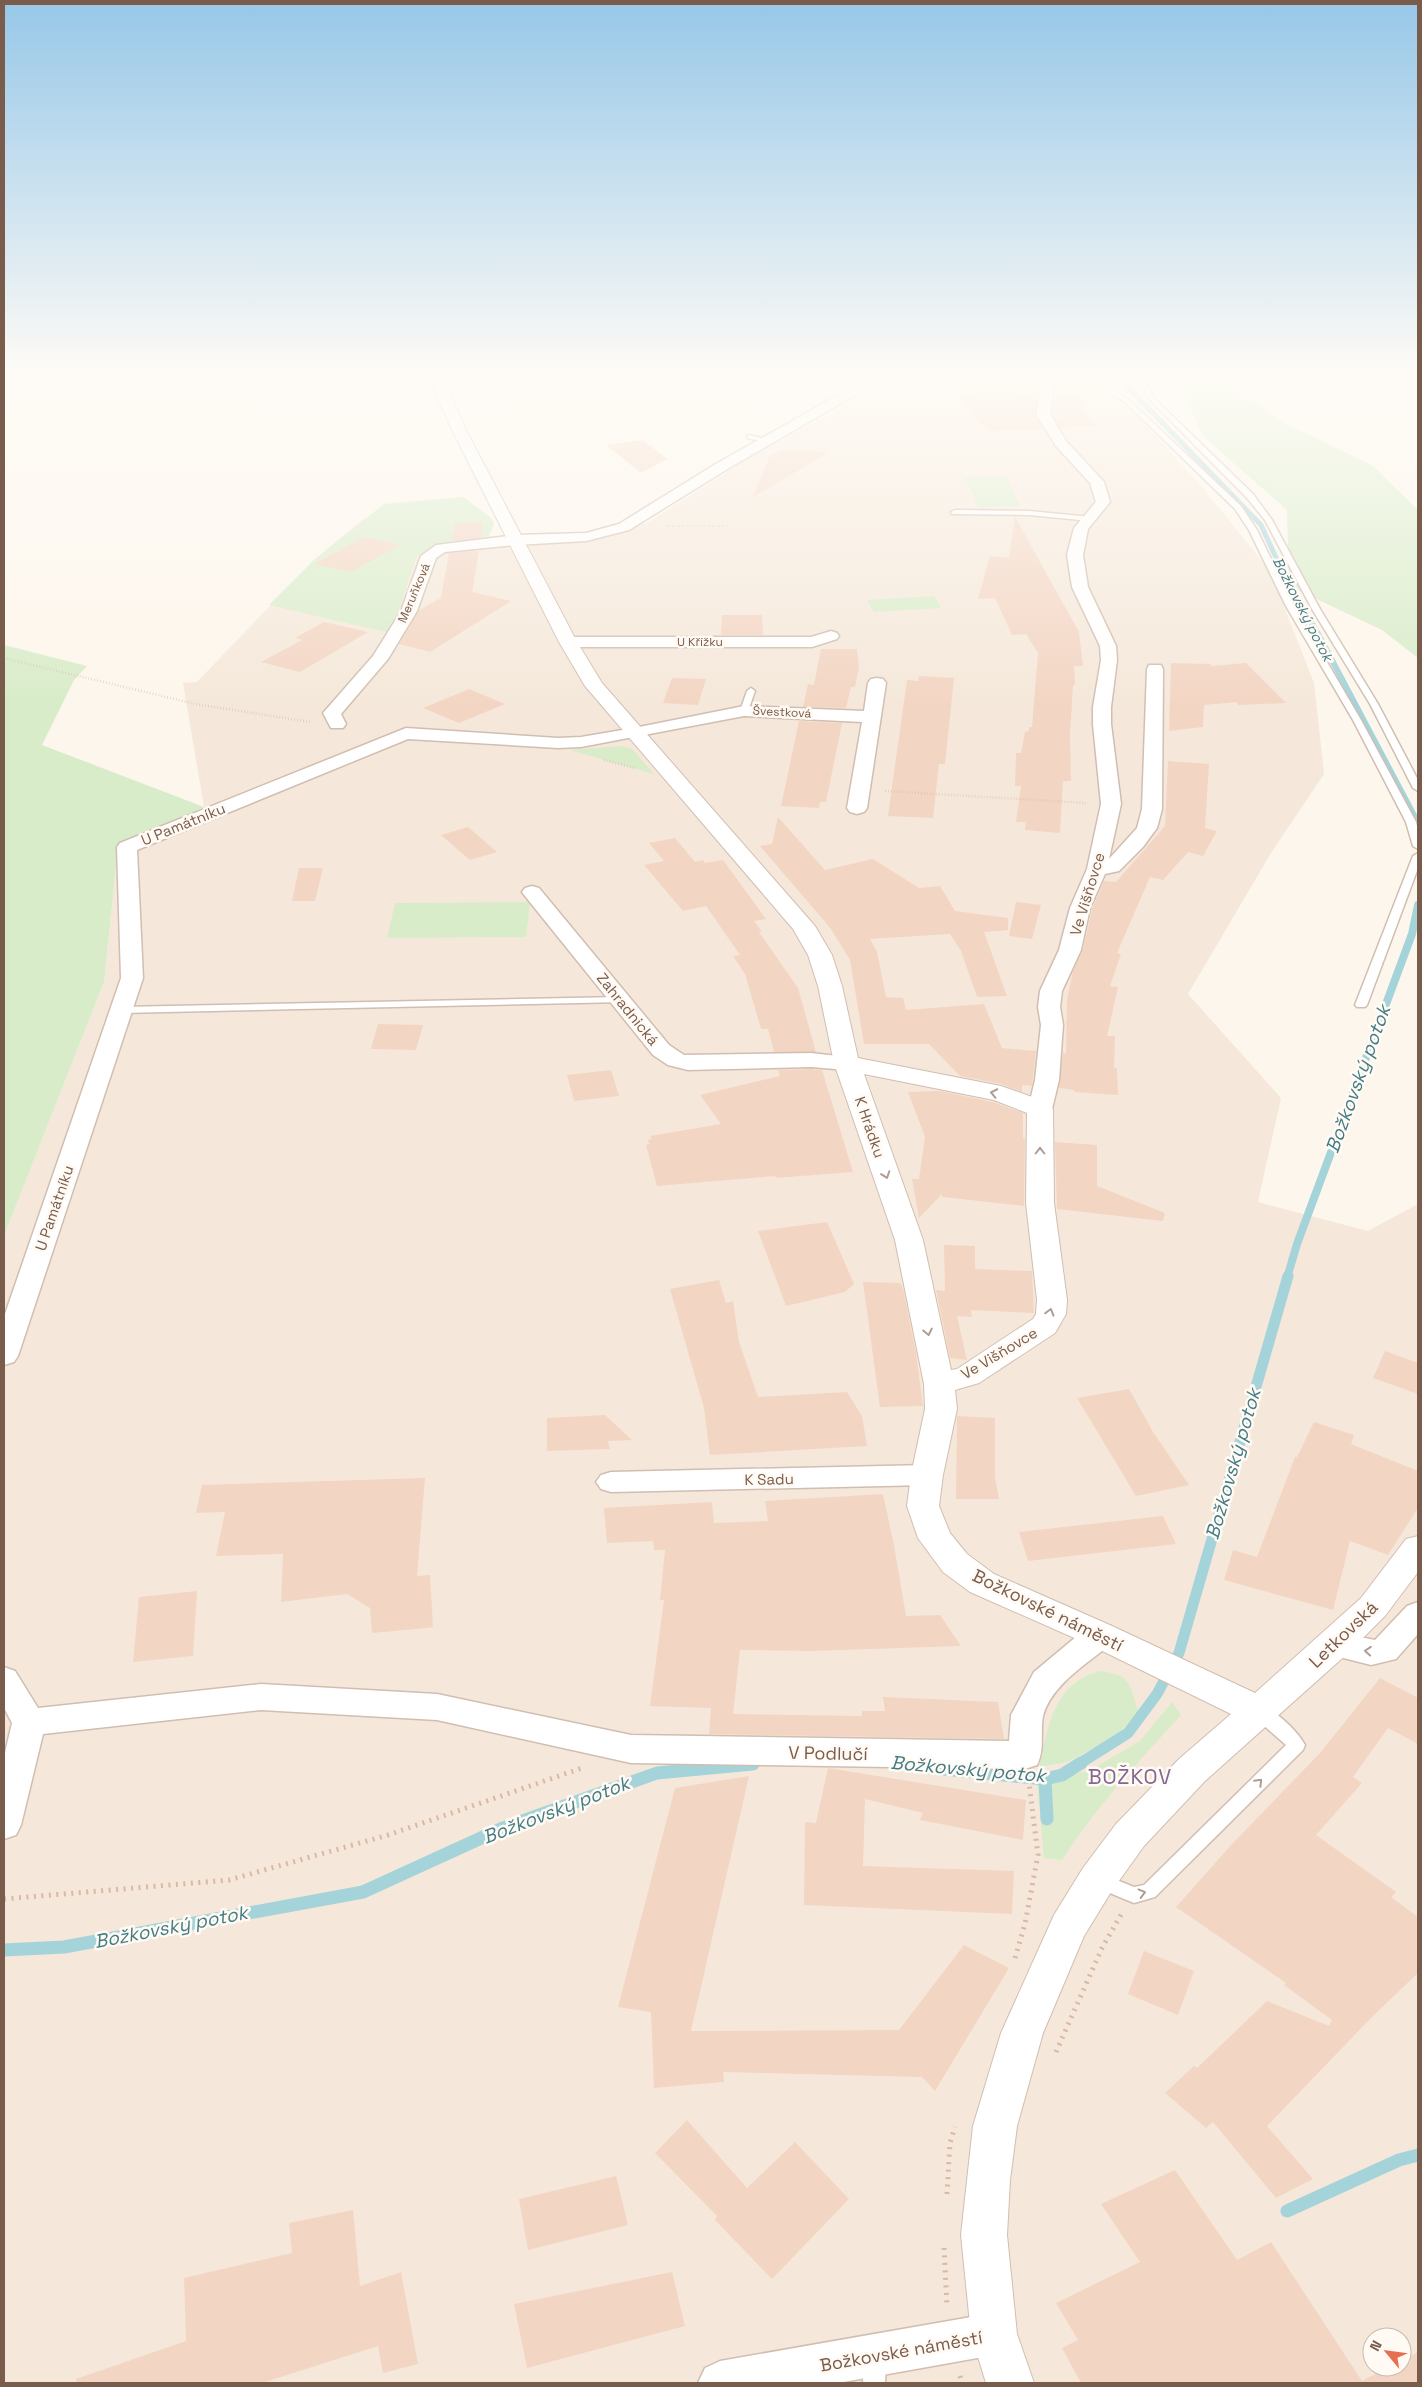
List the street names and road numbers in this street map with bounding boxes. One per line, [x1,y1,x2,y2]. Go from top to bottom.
street label: Meruňková [394,561,434,625]
street label: U Křížku [677,634,723,650]
street label: Švestková [752,702,812,722]
street label: U Památníku [138,798,228,850]
street label: Ve Višňovce [1065,850,1109,938]
street label: Zahradnická [593,969,663,1050]
street label: K Hrádku [851,1094,889,1160]
street label: U Památníku [30,1163,78,1253]
street label: Ve Višňovce [957,1323,1041,1383]
street label: K Sadu [744,1469,794,1489]
street label: Božkovské náměstí [969,1564,1128,1657]
street label: Letkovská [1304,1595,1382,1673]
street label: V Podlučí [788,1741,868,1765]
street label: Božkovské náměstí [818,2325,985,2377]

